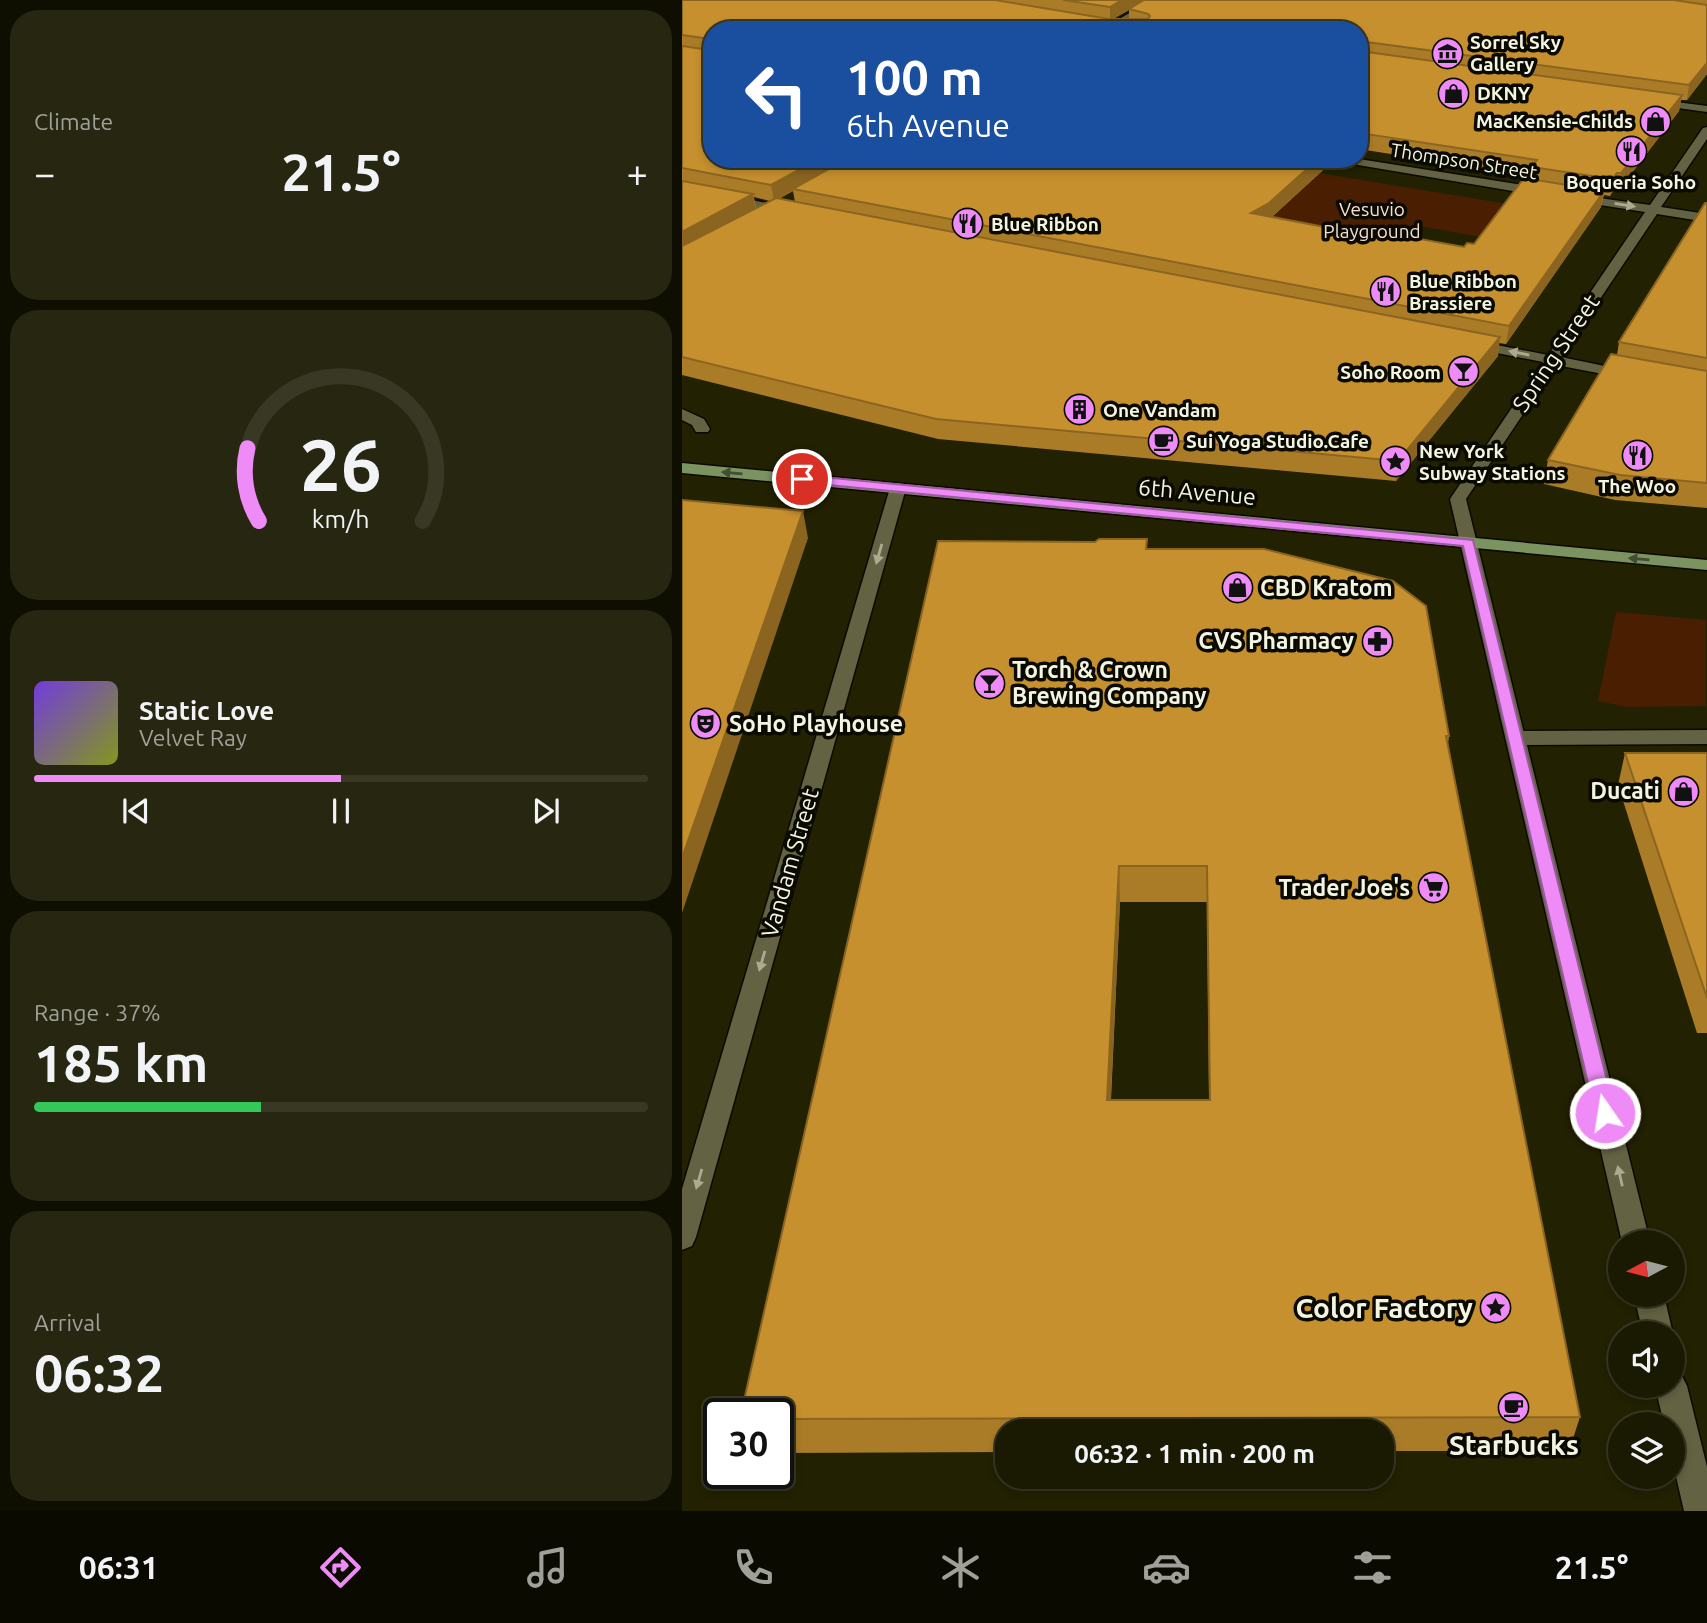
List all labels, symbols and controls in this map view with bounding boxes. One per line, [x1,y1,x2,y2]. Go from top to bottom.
place label: Sorrel Sky Gallery [1470,31,1561,75]
museum icon: Sorrel Sky Gallery [1430,36,1464,70]
icon: left [731,49,822,140]
text: 100 m [846,49,983,104]
shop icon: DKNY [1437,76,1471,110]
place label: DKNY [1477,82,1531,104]
shop icon: MacKensie-Childs [1639,104,1673,138]
text: 6th Avenue [846,107,1010,143]
text: Climate [34,109,113,134]
place label: MacKensie-Childs [1476,110,1633,132]
restaurant icon: Boqueria Soho [1614,134,1648,168]
street label: Thompson Street [1389,139,1539,183]
text: 21.5° [281,143,401,201]
text: − [34,152,55,194]
text: + [627,152,648,194]
place label: Boqueria Soho [1566,171,1696,193]
park label: Vesuvio Playground [1323,198,1421,242]
one-way arrow [1615,200,1637,211]
restaurant icon: Blue Ribbon [951,207,985,241]
place label: Blue Ribbon [991,213,1099,235]
place label: Blue Ribbon Brassiere [1409,270,1517,314]
restaurant icon: Blue Ribbon Brassiere [1369,275,1403,309]
street label: Spring Street [1507,289,1604,416]
one-way arrow [1508,348,1530,359]
bar icon: Soho Room [1447,355,1481,389]
place label: Soho Room [1340,361,1441,383]
building icon: One Vandam [1063,393,1097,427]
place label: One Vandam [1103,399,1217,421]
text: 26 [300,424,382,506]
cafe icon: Sui Yoga Studio.Cafe [1146,424,1180,458]
place label: Sui Yoga Studio.Cafe [1186,430,1369,452]
restaurant icon: The Woo [1620,438,1654,472]
place label: New York Subway Stations [1419,440,1566,484]
place icon: New York Subway Stations [1379,445,1413,479]
pin [772,449,832,509]
icon: arrive [783,460,821,498]
one-way arrow [721,467,743,478]
street label: 6th Avenue [1137,474,1257,509]
place label: The Woo [1598,475,1676,497]
text: km/h [312,505,370,533]
one-way arrow [873,543,883,564]
one-way arrow [1627,553,1649,564]
shop icon: CBD Kratom [1220,571,1254,605]
place label: CBD Kratom [1260,575,1392,600]
pharmacy icon: CVS Pharmacy [1360,624,1394,658]
place label: CVS Pharmacy [1198,628,1354,653]
place label: Torch & Crown Brewing Company [1012,657,1206,708]
bar icon: Torch & Crown Brewing Company [972,666,1006,700]
text: Static Love [139,696,274,725]
theatre icon: SoHo Playhouse [689,707,723,741]
place label: SoHo Playhouse [729,711,903,736]
text: Velvet Ray [139,725,247,750]
shop icon: Ducati [1666,774,1700,808]
place label: Ducati [1590,778,1660,803]
street label: Vandam Street [756,786,823,940]
icon: previous [117,792,155,830]
icon: pause [322,792,360,830]
icon: next [527,792,565,830]
supermarket icon: Trader Joe's [1416,871,1450,905]
place label: Trader Joe's [1278,875,1410,900]
one-way arrow [756,950,766,971]
text: Range · 37% [34,1000,161,1025]
text: 185 km [34,1034,208,1092]
position arrow [1568,1076,1642,1150]
one-way arrow [1615,1165,1626,1187]
one-way arrow [693,1169,703,1190]
north arrow [1608,1230,1685,1307]
map controls [1608,1230,1685,1489]
place icon: Color Factory [1479,1291,1513,1325]
place label: Color Factory [1295,1292,1473,1323]
text: Arrival [34,1310,101,1335]
button: sound [1608,1321,1685,1398]
text: 06:32 [34,1344,164,1402]
cafe icon: Starbucks [1497,1391,1531,1425]
speed limit sign: 30 [703,1398,794,1489]
button: layers [1608,1412,1685,1489]
place label: Starbucks [1449,1429,1579,1460]
text: 06:32 · 1 min · 200 m [1074,1439,1315,1468]
icon: directions [316,1543,365,1592]
icon: music [523,1543,572,1592]
icon: phone [729,1543,778,1592]
icon: climate [936,1543,985,1592]
icon: car [1142,1543,1191,1592]
icon: filters [1348,1543,1397,1592]
text: 06:31 [79,1549,159,1585]
text: 21.5° [1555,1549,1628,1585]

